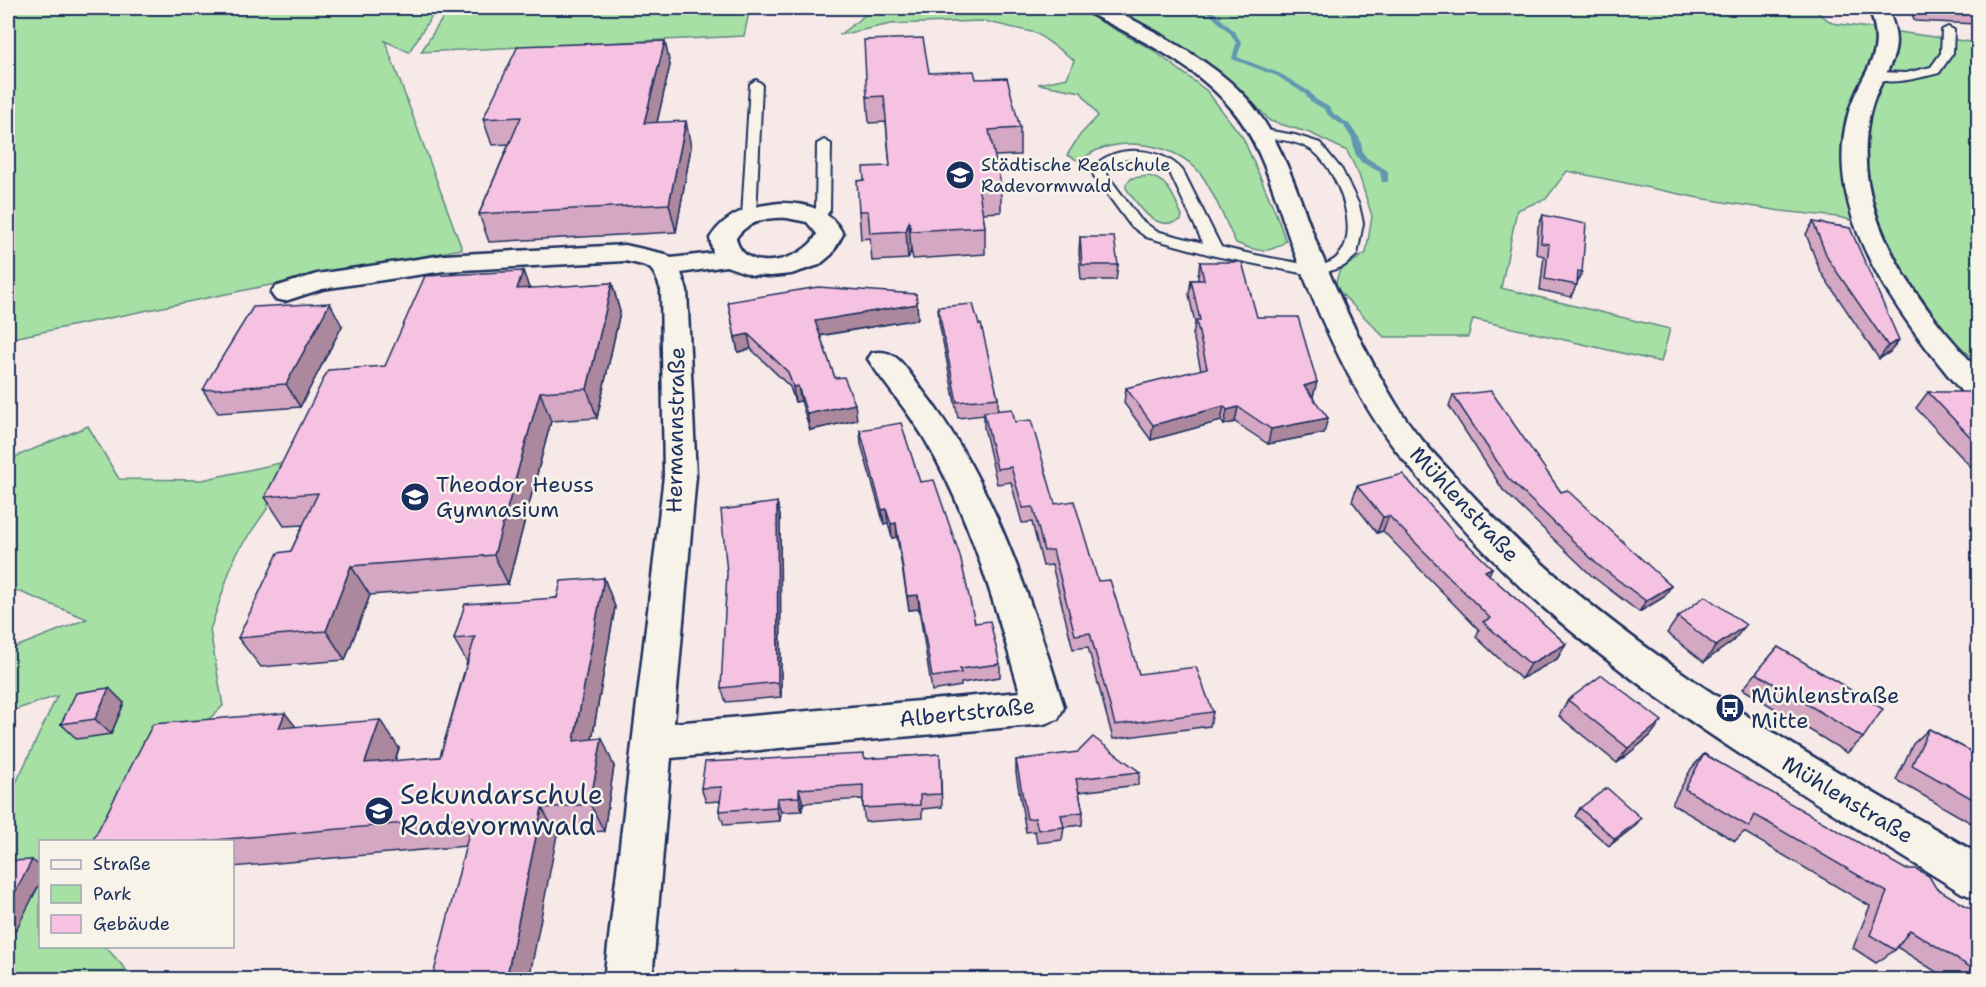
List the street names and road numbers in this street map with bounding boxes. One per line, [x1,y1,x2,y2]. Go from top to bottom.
street label: Hermannstraße [660,347,691,513]
street label: Mühlenstraße [1403,440,1526,569]
street label: Albertstraße [898,691,1036,734]
street label: Mühlenstraße [1777,749,1919,850]

